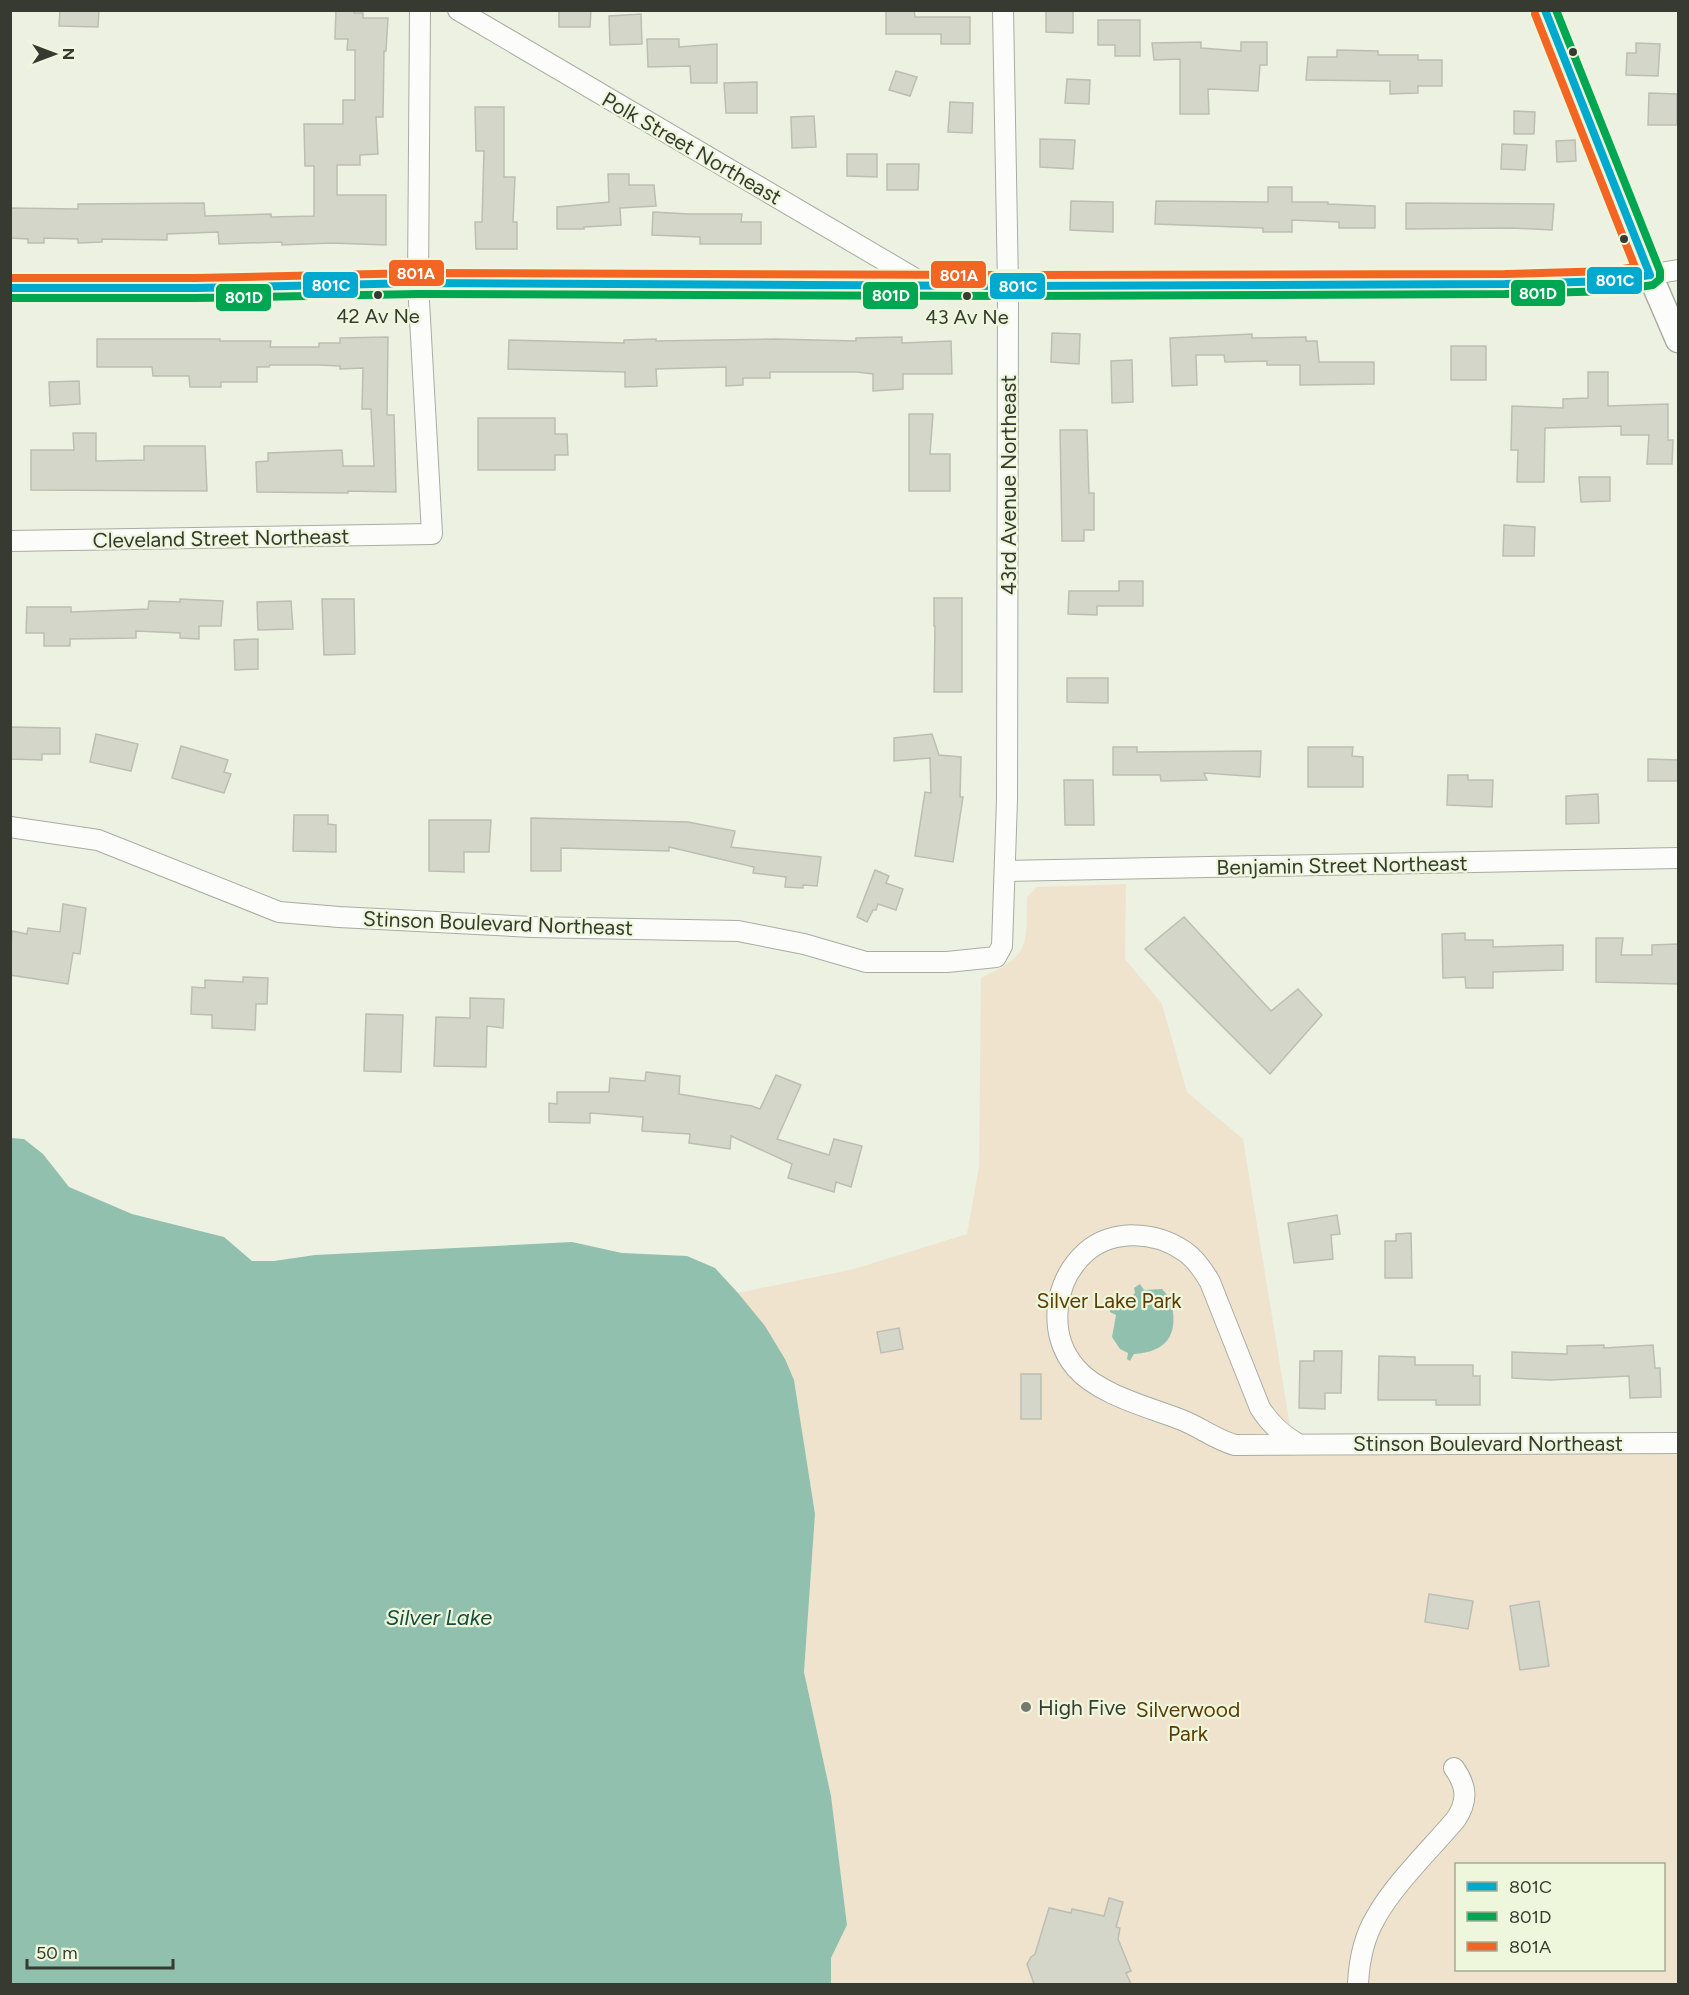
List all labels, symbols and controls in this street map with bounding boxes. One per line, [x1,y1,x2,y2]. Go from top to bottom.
north arrow [24,24,84,84]
unlabelled marker [1567,46,1579,58]
text: N [59,48,78,60]
street label: Polk Street Northeast [598,86,786,210]
unlabelled marker [1618,233,1630,245]
line badge: 801A [388,259,445,287]
line badge: 801A [930,260,987,289]
text: 801A [397,264,436,283]
text: 801A [940,266,979,285]
line badge: 801C [1586,266,1643,295]
line badge: 801C [302,271,359,299]
text: 801C [1596,271,1635,290]
line badge: 801C [989,272,1046,300]
text: 801C [312,276,351,295]
text: 801C [999,277,1038,296]
line badge: 801D [1510,279,1566,307]
line badge: 801D [862,281,919,310]
line badge: 801D [215,283,272,312]
text: 801D [1519,284,1557,303]
text: 801D [872,286,910,305]
text: 801D [225,288,263,307]
marker: 42 Av Ne [372,289,384,301]
marker: 43 Av Ne [961,290,973,302]
place label: 42 Av Ne [336,304,420,328]
place label: 43 Av Ne [925,305,1009,329]
street label: 43rd Avenue Northeast [996,375,1021,595]
street label: Cleveland Street Northeast [92,523,350,553]
street label: Benjamin Street Northeast [1216,850,1468,880]
street label: Stinson Boulevard Northeast [363,906,633,940]
park label: Silver Lake Park [1037,1288,1182,1313]
street label: Stinson Boulevard Northeast [1353,1431,1623,1456]
water label: Silver Lake [386,1604,492,1631]
place label: High Five [1038,1695,1126,1720]
park label: Silverwood Park [1136,1697,1240,1746]
marker: High Five [1019,1700,1033,1714]
legend [1455,1863,1665,1971]
text: 801C [1509,1876,1552,1898]
text: 801D [1509,1906,1551,1928]
scale bar [27,1932,172,1970]
text: 801A [1509,1936,1551,1958]
text: 50 m [36,1942,78,1964]

